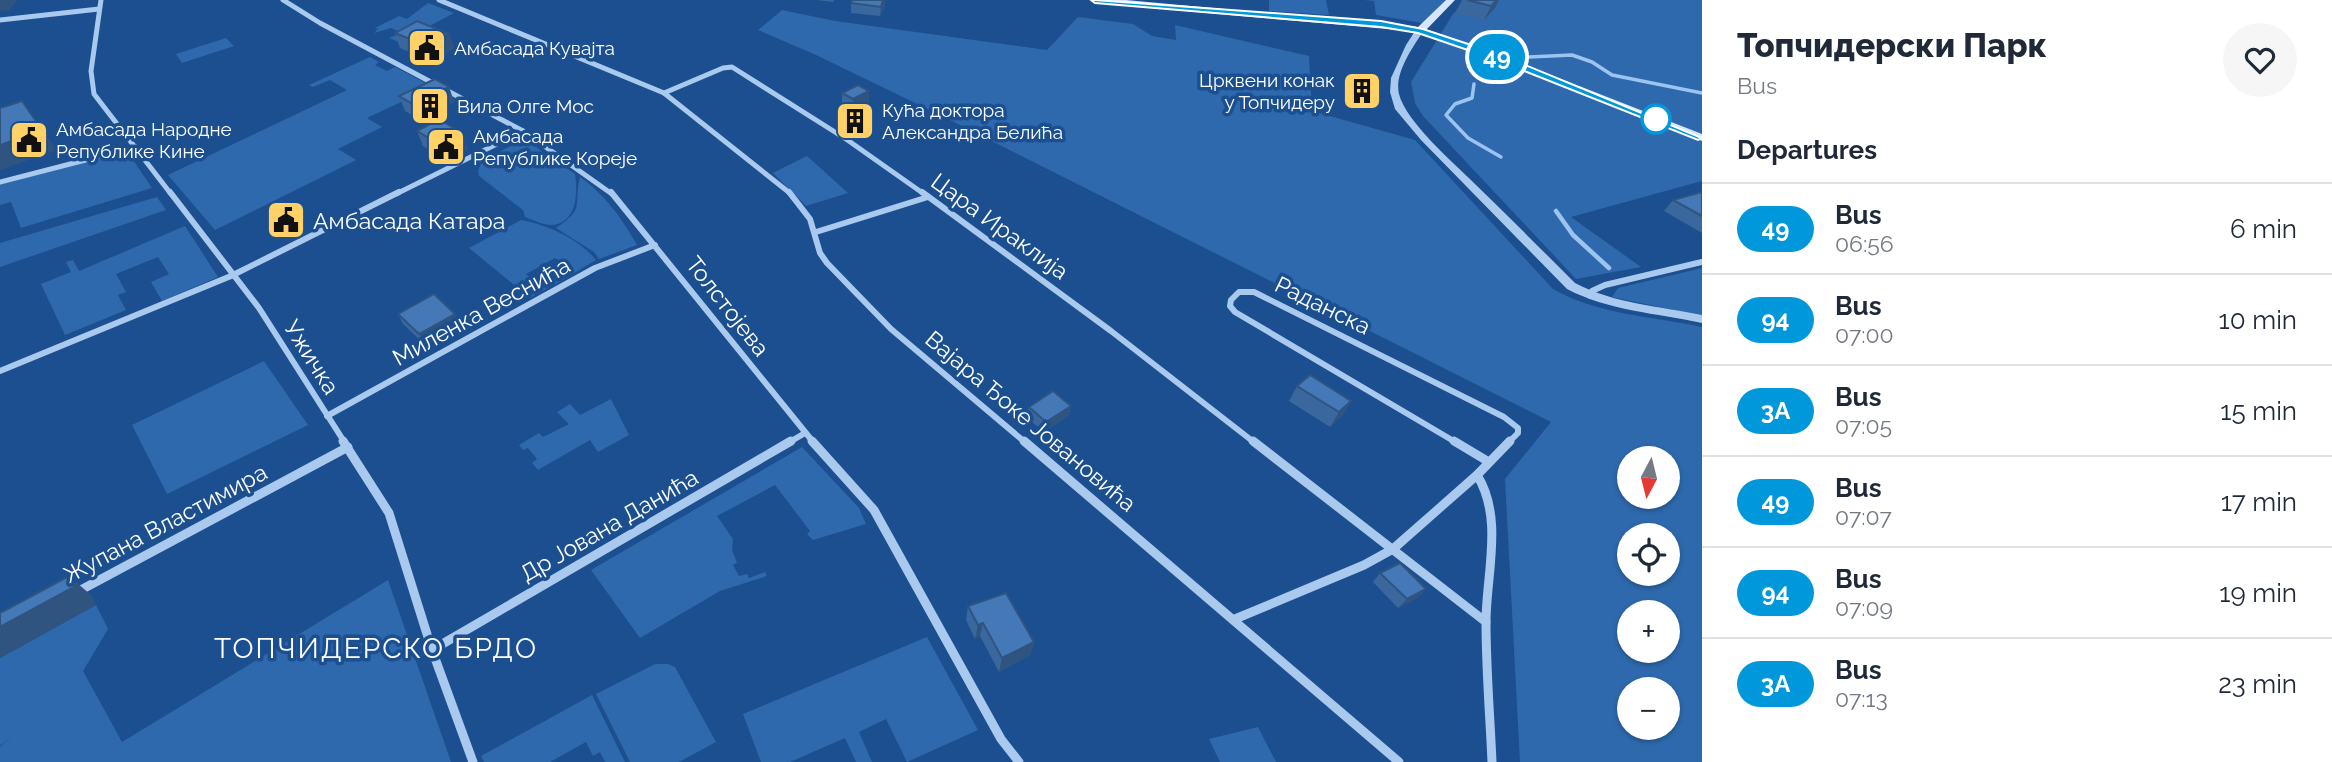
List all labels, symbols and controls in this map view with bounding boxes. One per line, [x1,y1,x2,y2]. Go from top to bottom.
button: heart [2223,23,2297,97]
text: Топчидерски Парк [1737,26,2047,65]
public building icon: Амбасада Кувајта [406,27,448,69]
line badge: 49 [1466,34,1528,80]
place label: Амбасада Кувајта [454,37,615,59]
text: 49 [1483,42,1511,71]
place label: Црквени конак у Топчидеру [1199,69,1335,113]
building icon: Црквени конак у Топчидеру [1341,70,1383,112]
text: Bus [1737,72,1777,99]
building icon: Вила Олге Мос [409,85,451,127]
place label: Вила Олге Мос [457,95,594,117]
place label: Кућа доктора Александра Белића [882,99,1063,143]
building icon: Кућа доктора Александра Белића [834,100,876,142]
unlabelled marker [1641,104,1671,134]
place label: Амбасада Народне Републике Кине [56,118,232,162]
public building icon: Амбасада Народне Републике Кине [8,119,50,161]
place label: Амбасада Републике Кореје [473,125,637,169]
public building icon: Амбасада Републике Кореје [425,126,467,168]
text: Departures [1737,135,1877,165]
street label: Цара Ираклија [926,167,1074,285]
public building icon: Амбасада Катара [265,199,307,241]
text: Bus [1835,200,1882,230]
place label: Амбасада Катара [313,207,505,234]
text: 49 [1762,214,1789,243]
text: 6 min [2230,214,2297,244]
text: 06:56 [1835,230,1894,257]
street label: Миленка Веснића [388,251,574,371]
street label: Толстојева [681,251,775,361]
street label: Раданска [1271,270,1375,340]
text: Bus [1835,291,1882,321]
text: 94 [1762,305,1789,334]
text: 10 min [2219,305,2297,335]
street label: Ужичка [279,315,345,399]
text: 07:00 [1835,321,1894,348]
street label: Вајара Ђоке Јовановића [920,325,1142,517]
text: Bus [1835,382,1882,412]
text: 3A [1761,396,1790,425]
text: 15 min [2220,396,2297,426]
text: 07:05 [1835,412,1892,439]
north arrow [1617,446,1680,509]
map controls [1617,446,1680,740]
street label: Жупана Властимира [59,458,271,588]
street label: Др Јована Данића [515,463,703,587]
text: Bus [1835,473,1882,503]
text: 49 [1762,487,1789,516]
text: 17 min [2221,487,2297,517]
text: 07:07 [1835,503,1892,530]
button: locate [1617,523,1680,586]
text: Bus [1835,564,1882,594]
text: 94 [1762,578,1789,607]
text: 19 min [2219,578,2297,608]
text: 07:09 [1835,594,1893,621]
button: + [1617,600,1680,663]
district label: ТОПЧИДЕРСКО БРДО [214,632,538,665]
text: Bus [1835,655,1882,685]
text: 3A [1761,669,1790,698]
text: 23 min [2218,669,2297,699]
button: − [1617,677,1680,740]
text: 07:13 [1835,685,1888,712]

